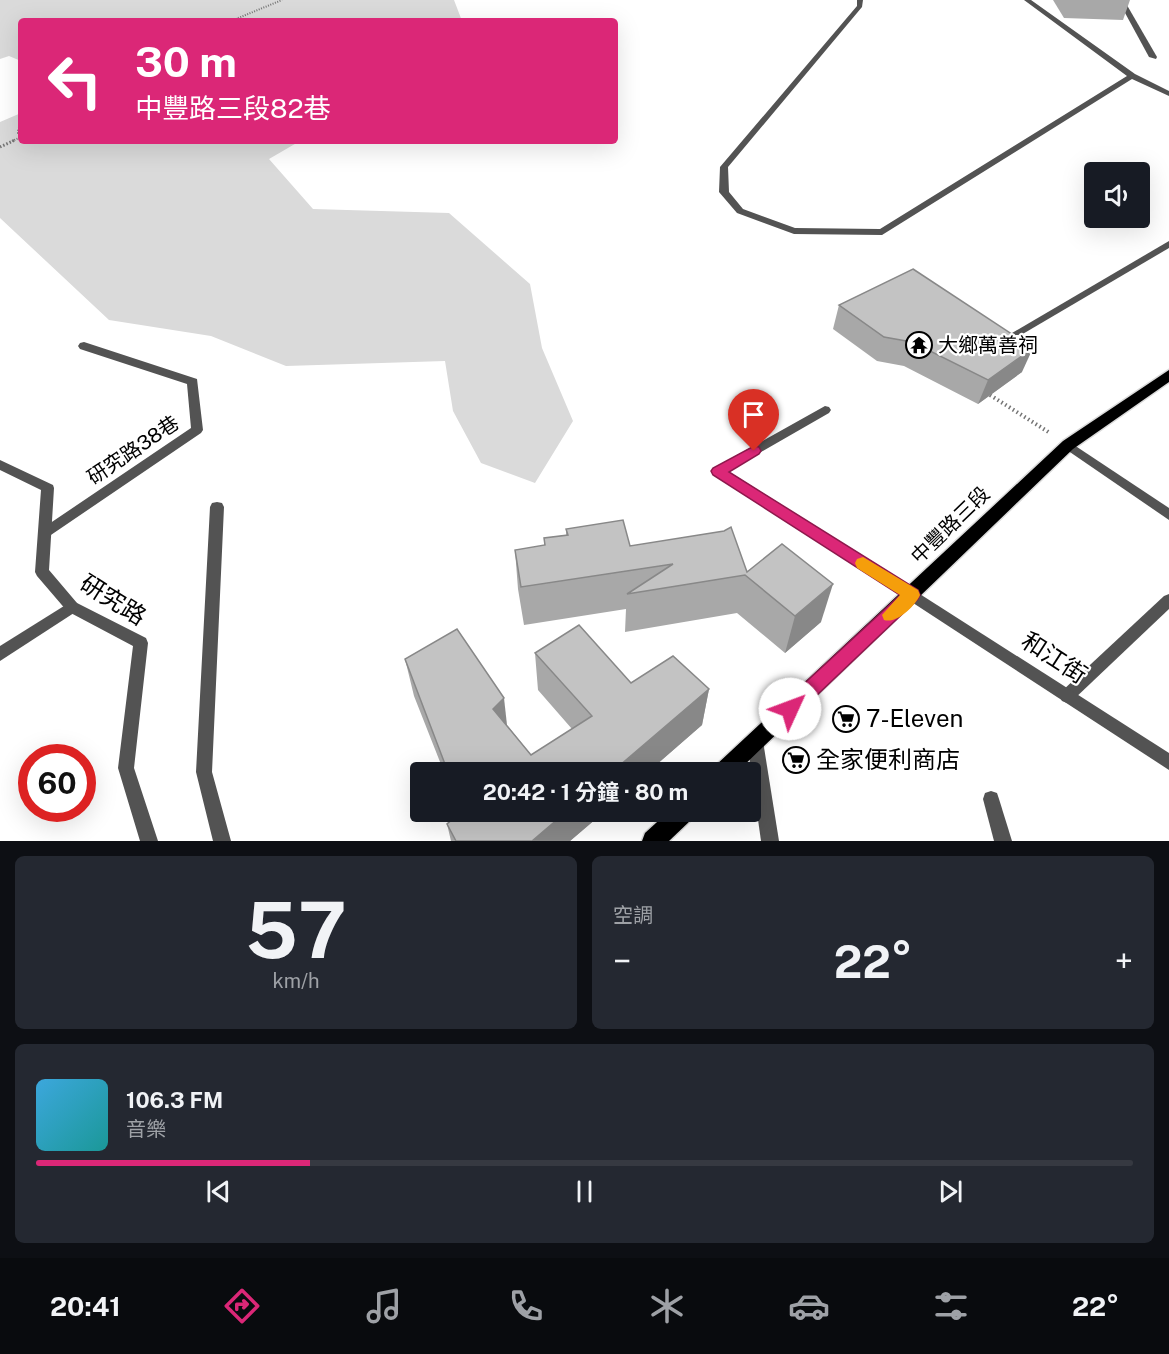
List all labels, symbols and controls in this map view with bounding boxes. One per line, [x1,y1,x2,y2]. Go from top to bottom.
text: 30 m [135,37,237,86]
icon: left [36,42,114,120]
text: 中豐路三段82巷 [135,92,331,124]
map controls [1084,162,1150,228]
button: sound [1084,162,1150,228]
temple icon: 大鄉萬善祠 [904,330,934,360]
place label: 大鄉萬善祠 [938,333,1038,357]
pin [728,389,779,451]
icon: arrive [737,398,770,431]
street label: 研究路38巷 [83,411,183,489]
street label: 中豐路三段 [906,482,994,568]
street label: 研究路 [76,568,151,630]
street label: 和江街 [1017,626,1092,689]
position arrow [758,677,822,741]
supermarket icon: 7-Eleven [831,704,861,734]
place label: 7-Eleven [866,704,963,732]
speed limit sign: 60 [18,744,96,822]
supermarket icon: 全家便利商店 [781,745,811,775]
place label: 全家便利商店 [816,745,960,773]
text: 20:42 · 1 分鐘 · 80 m [483,779,688,805]
text: 57 [245,884,347,976]
text: 空調 [613,903,653,927]
text: 22° [834,935,912,988]
text: − [613,942,631,980]
text: + [1115,942,1133,980]
text: km/h [272,969,320,993]
text: 106.3 FM [126,1087,223,1113]
text: 音樂 [126,1117,166,1141]
icon: previous [202,1175,235,1208]
icon: pause [568,1175,601,1208]
icon: next [934,1175,967,1208]
icon: directions [221,1285,263,1327]
icon: music [363,1285,405,1327]
icon: phone [505,1285,547,1327]
icon: climate [646,1285,688,1327]
icon: car [788,1285,830,1327]
icon: filters [930,1285,972,1327]
text: 20:41 [50,1290,121,1322]
text: 22° [1072,1290,1119,1322]

